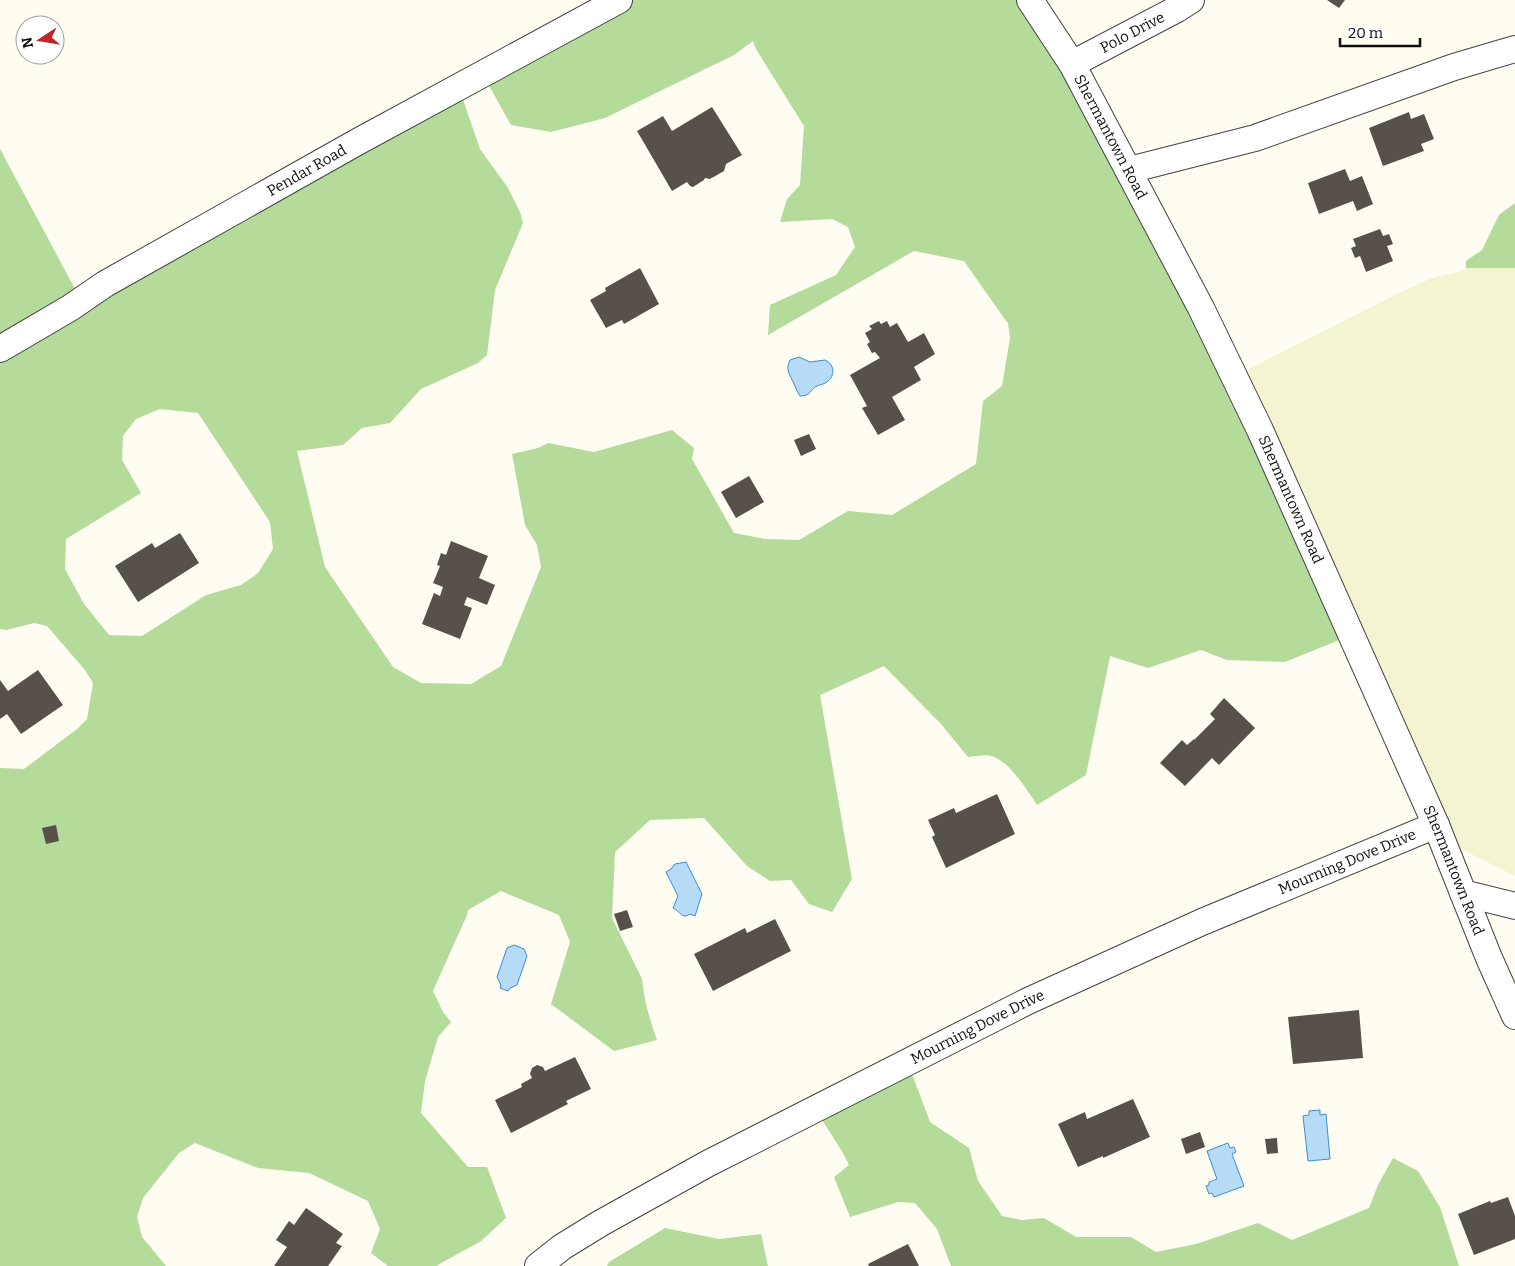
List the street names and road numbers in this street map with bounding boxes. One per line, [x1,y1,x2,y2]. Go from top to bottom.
street label: Polo Drive [1097,8,1168,57]
street label: Shermantown Road [1070,72,1151,202]
street label: Pendar Road [264,141,350,200]
street label: Shermantown Road [1255,433,1327,566]
street label: Shermantown Road [1419,802,1488,938]
street label: Mourning Dove Drive [1276,825,1419,898]
street label: Mourning Dove Drive [908,986,1047,1068]

